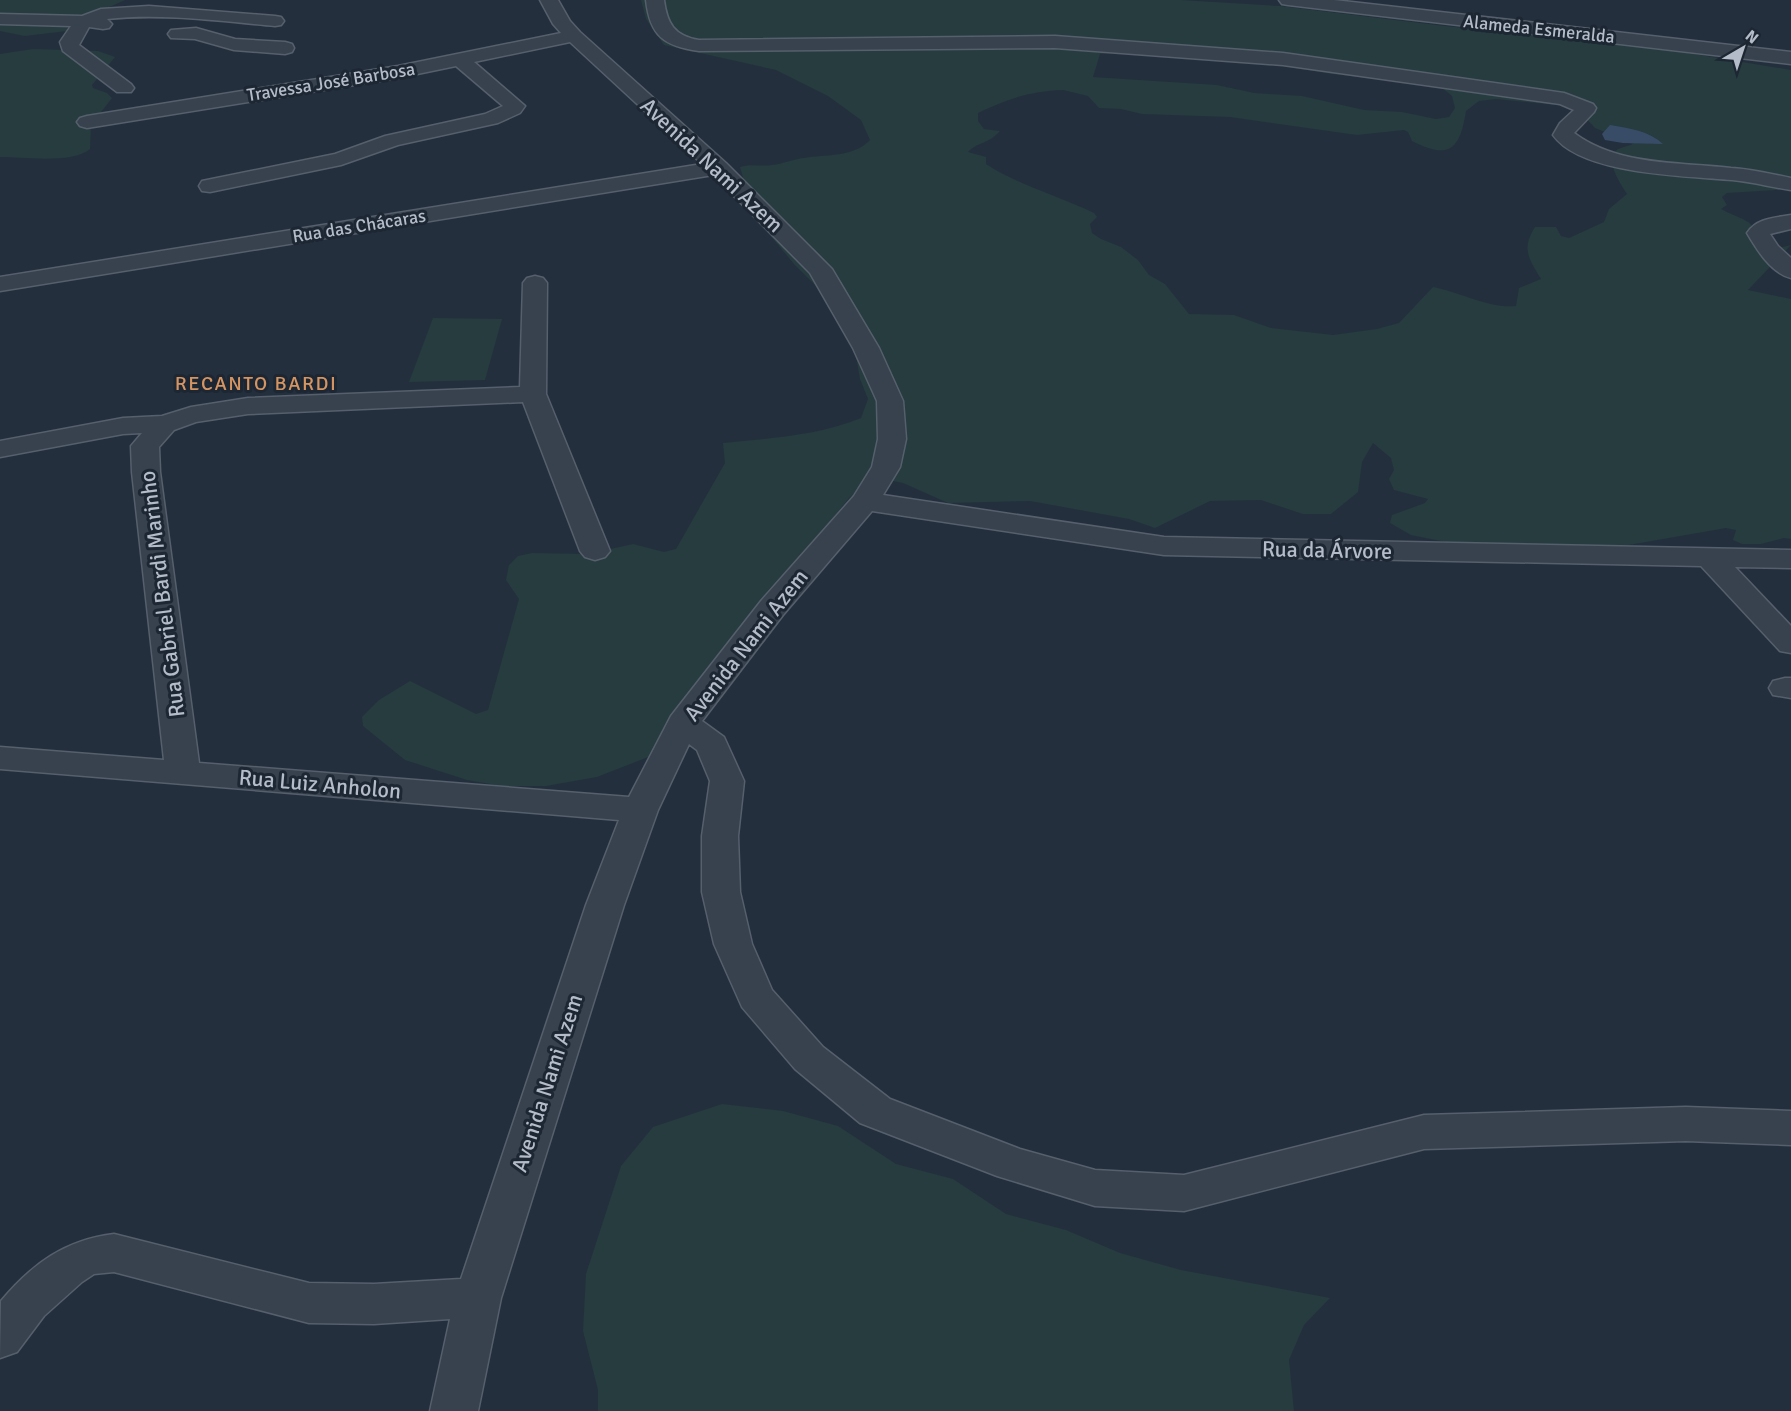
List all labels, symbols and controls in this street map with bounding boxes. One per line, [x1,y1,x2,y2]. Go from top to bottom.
street label: Alameda Esmeralda [1462,10,1616,48]
north arrow [1713,18,1773,78]
text: N [1741,26,1762,48]
street label: Travessa José Barbosa [245,58,417,106]
street label: Avenida Nami Azem [635,92,789,238]
street label: Rua das Chácaras [291,205,427,247]
district label: RECANTO BARDI [175,371,337,396]
street label: Rua Gabriel Bardi Marinho [133,469,191,719]
street label: Rua da Árvore [1262,535,1392,565]
street label: Avenida Nami Azem [678,564,814,726]
street label: Rua Luiz Anholon [238,763,402,805]
street label: Avenida Nami Azem [506,991,588,1175]

